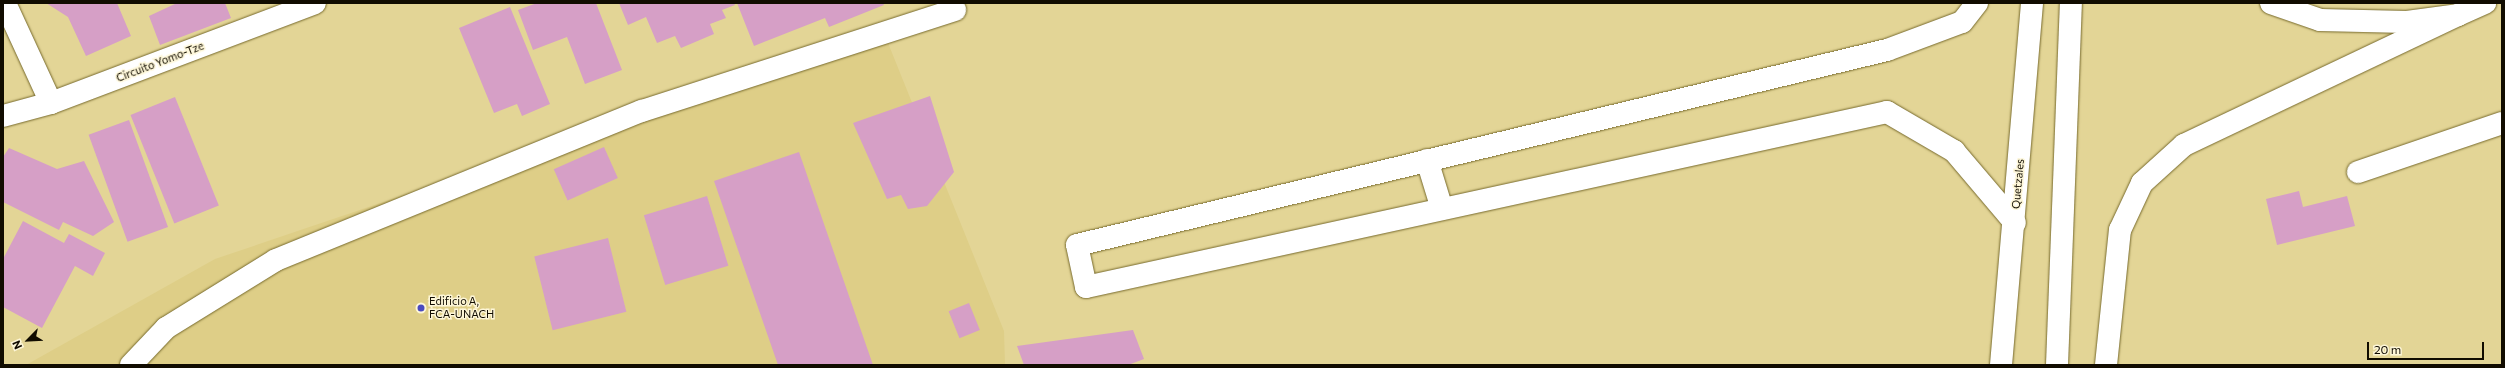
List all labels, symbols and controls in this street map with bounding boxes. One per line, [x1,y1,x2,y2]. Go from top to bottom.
street label: Circuito Yomo-Tze [114,39,206,85]
street label: Quetzales [2009,158,2027,210]
place label: Edificio A, FCA-UNACH [429,295,494,321]
marker: Edificio A, FCA-UNACH [416,303,426,313]
north arrow [8,320,48,360]
scale bar [2369,334,2486,360]
text: N [9,339,24,352]
text: 20 m [2374,342,2401,356]

